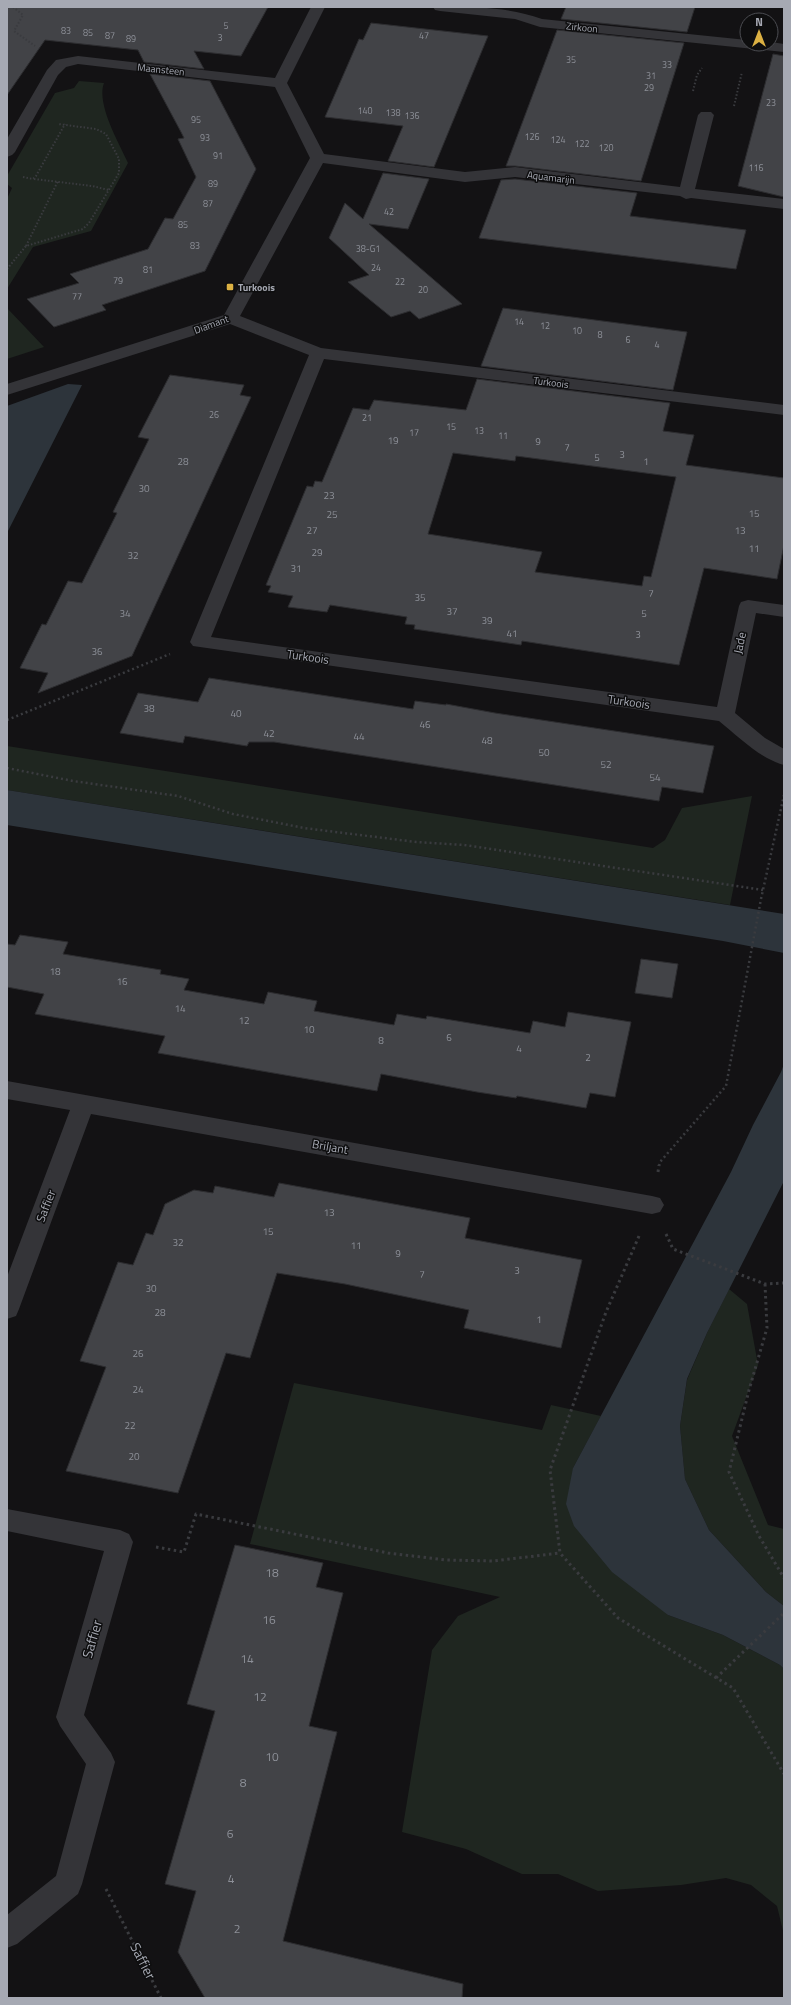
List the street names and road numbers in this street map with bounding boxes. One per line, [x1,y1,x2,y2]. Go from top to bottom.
street label: Zirkoon [565,18,598,37]
street label: Maansteen [137,60,185,79]
street label: Aquamarijn [526,167,576,188]
street label: Diamant [192,311,231,338]
street label: Turkoois [533,373,570,392]
street label: Jade [728,630,751,656]
street label: Turkoois [286,644,331,669]
street label: Turkoois [607,689,652,714]
street label: Briljant [311,1134,350,1159]
street label: Saffier [31,1187,60,1225]
street label: Saffier [76,1617,107,1660]
street label: Saffier [125,1939,162,1983]

